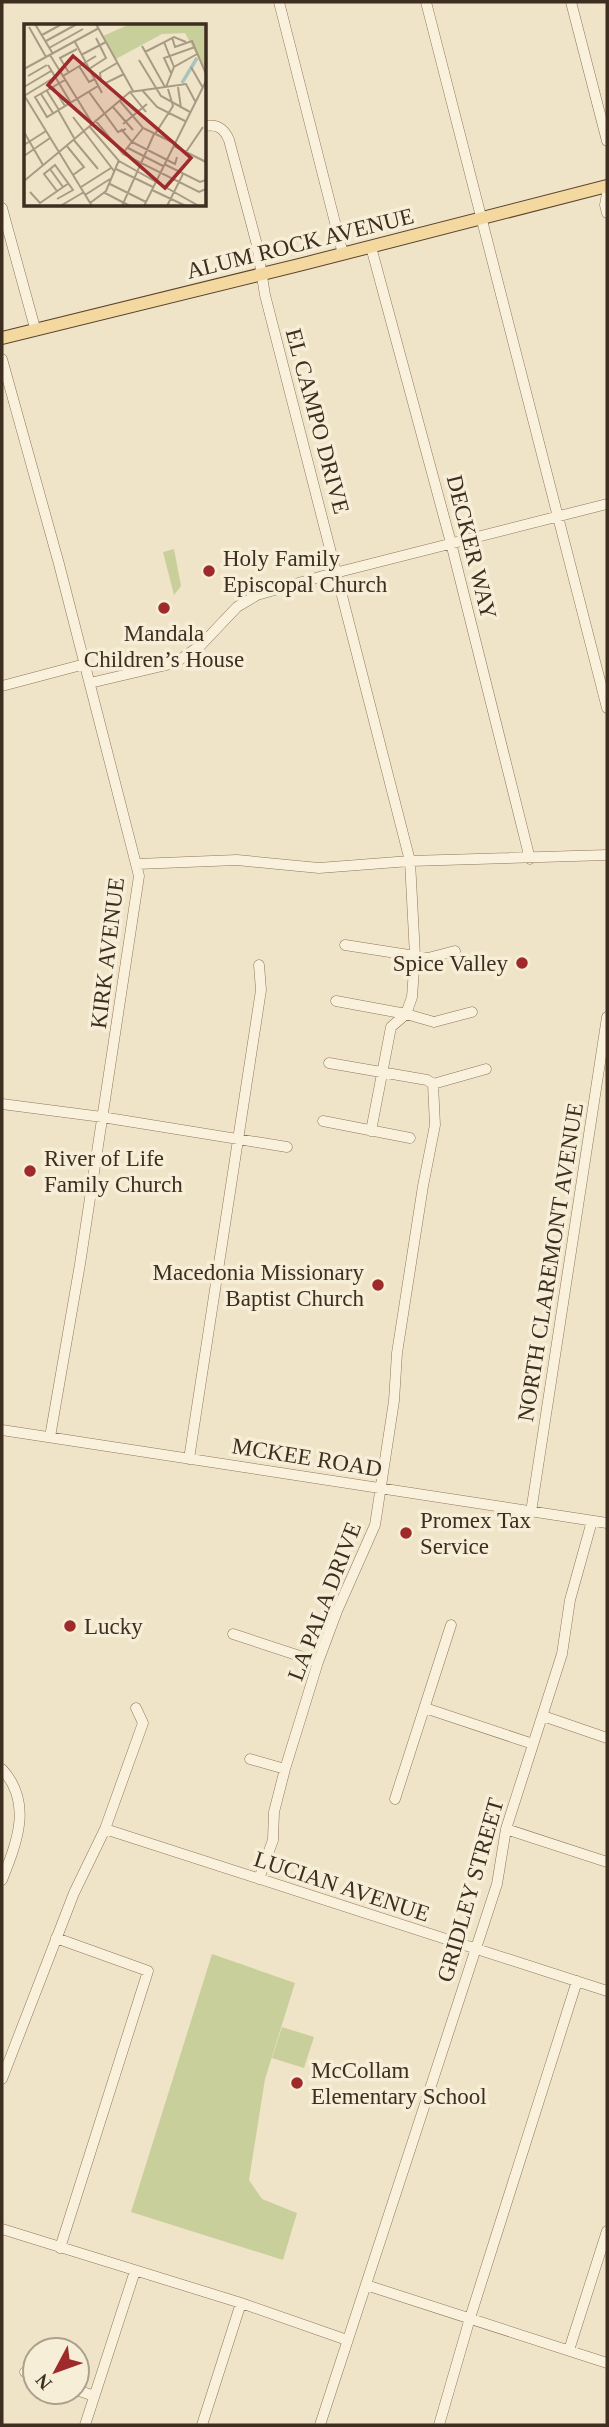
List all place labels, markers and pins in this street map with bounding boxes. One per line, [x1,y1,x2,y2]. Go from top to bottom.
place label: Holy Family Episcopal Church [223,546,388,597]
marker: Holy Family Episcopal Church [201,563,217,579]
marker: Mandala Children’s House [156,600,172,616]
place label: Mandala Children’s House [84,621,244,672]
place label: Spice Valley [393,951,508,976]
marker: Spice Valley [514,955,530,971]
place label: River of Life Family Church [44,1146,183,1197]
marker: River of Life Family Church [22,1163,38,1179]
place label: Macedonia Missionary Baptist Church [153,1260,364,1311]
marker: Macedonia Missionary Baptist Church [370,1277,386,1293]
place label: Promex Tax Service [420,1508,532,1559]
marker: Promex Tax Service [398,1525,414,1541]
place label: Lucky [84,1614,143,1639]
marker: Lucky [62,1618,78,1634]
place label: McCollam Elementary School [311,2058,487,2109]
marker: McCollam Elementary School [289,2075,305,2091]

